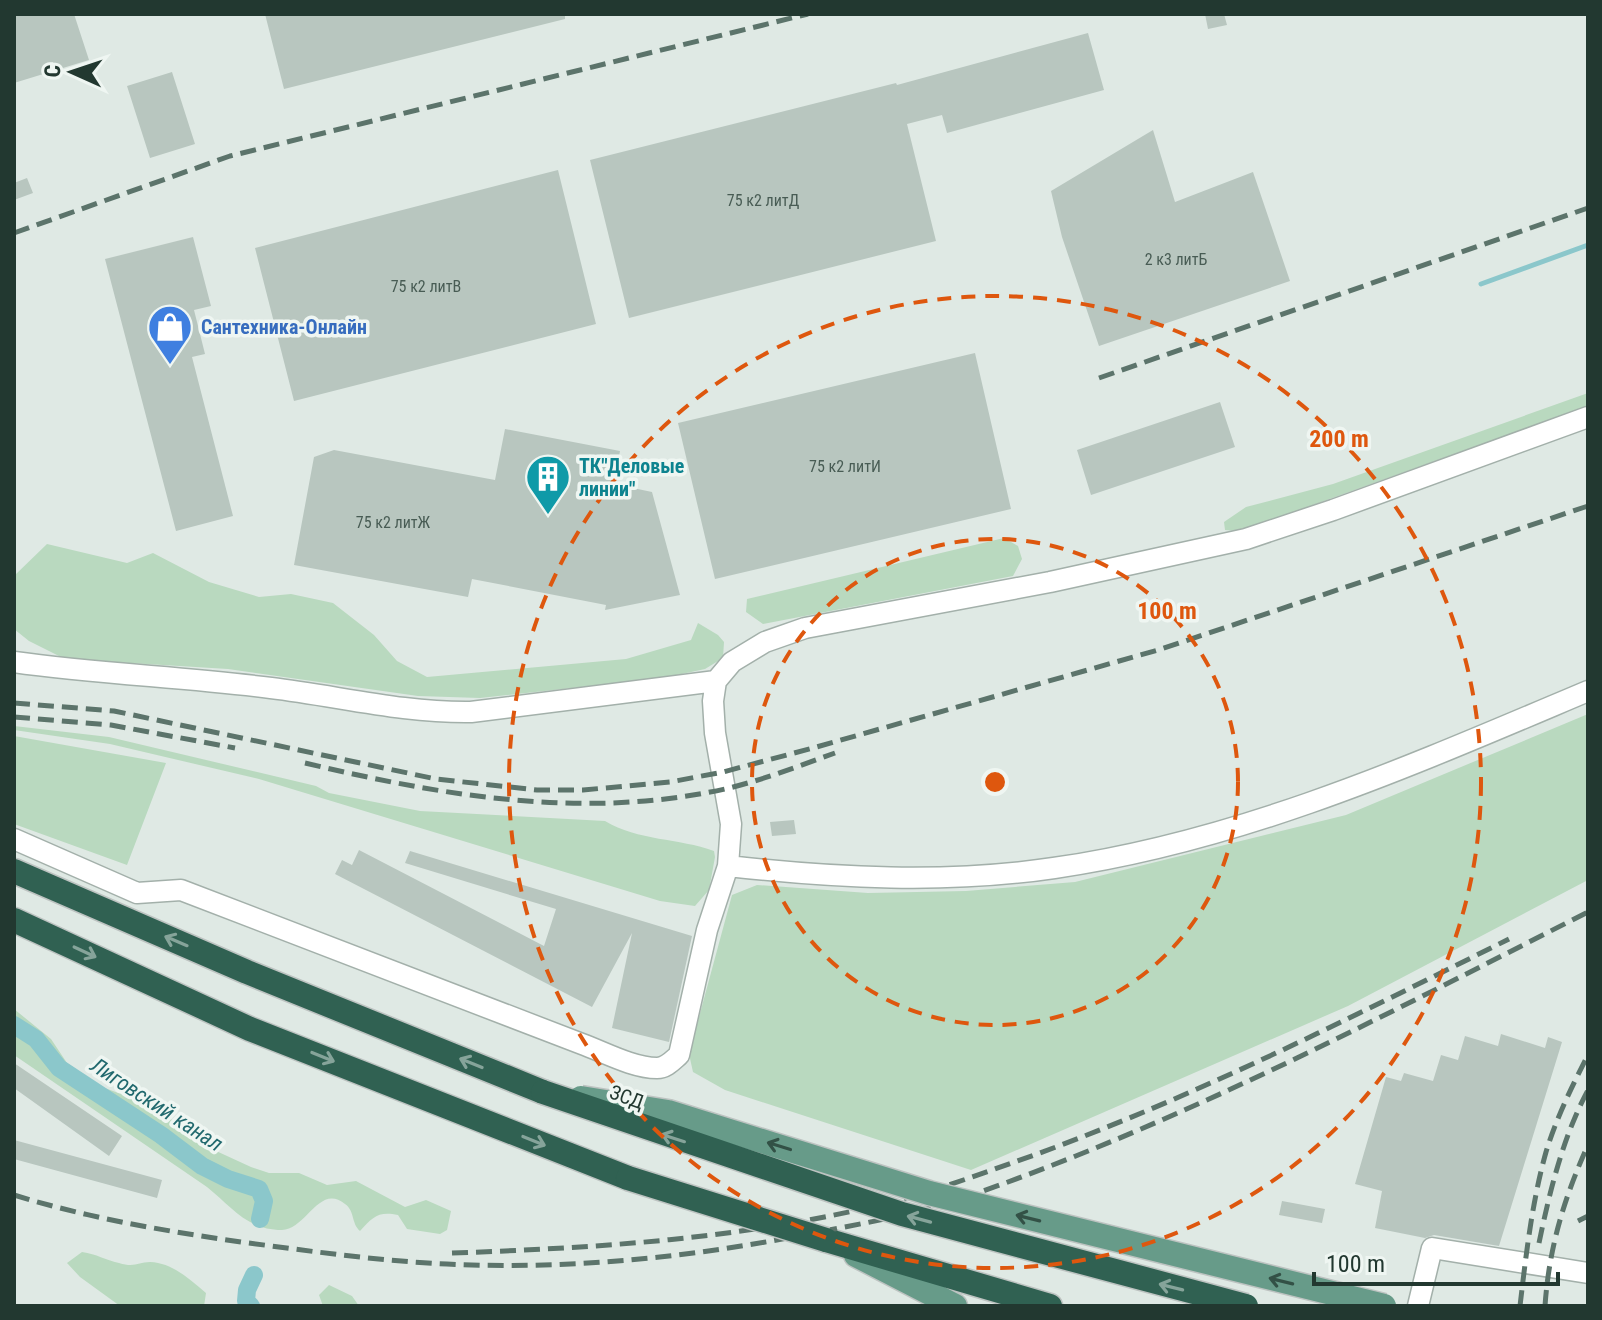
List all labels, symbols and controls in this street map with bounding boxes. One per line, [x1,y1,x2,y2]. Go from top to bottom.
north arrow [32,32,112,112]
text: С [40,64,65,78]
house number: 75 к2 литД [727,191,800,210]
house number: 2 к3 литБ [1145,250,1208,269]
house number: 75 к2 литВ [391,277,461,296]
shop icon: Сантехника-Онлайн [146,303,194,366]
place label: Сантехника-Онлайн [201,315,367,339]
text: 200 m [1309,425,1369,453]
building icon: ТК"Деловые линии" [524,453,572,516]
place label: ТК"Деловые линии" [579,454,684,501]
house number: 75 к2 литИ [809,457,881,476]
house number: 75 к2 литЖ [356,513,431,532]
text: 100 m [1137,597,1197,625]
centre of rings [981,768,1009,796]
one-way arrow [164,933,189,948]
one-way arrow [72,946,97,961]
one-way arrow [310,1051,335,1066]
water label: Лиговский канал [85,1052,228,1156]
one-way arrow [459,1055,484,1069]
street label: ЗСД [606,1080,648,1114]
one-way arrow [660,1130,686,1145]
one-way arrow [521,1135,546,1149]
one-way arrow [766,1138,792,1153]
one-way arrow [1016,1209,1042,1224]
one-way arrow [907,1211,933,1226]
scale bar [1314,1236,1558,1286]
text: 100 m [1326,1250,1385,1278]
one-way arrow [1268,1272,1294,1287]
one-way arrow [1158,1278,1184,1293]

